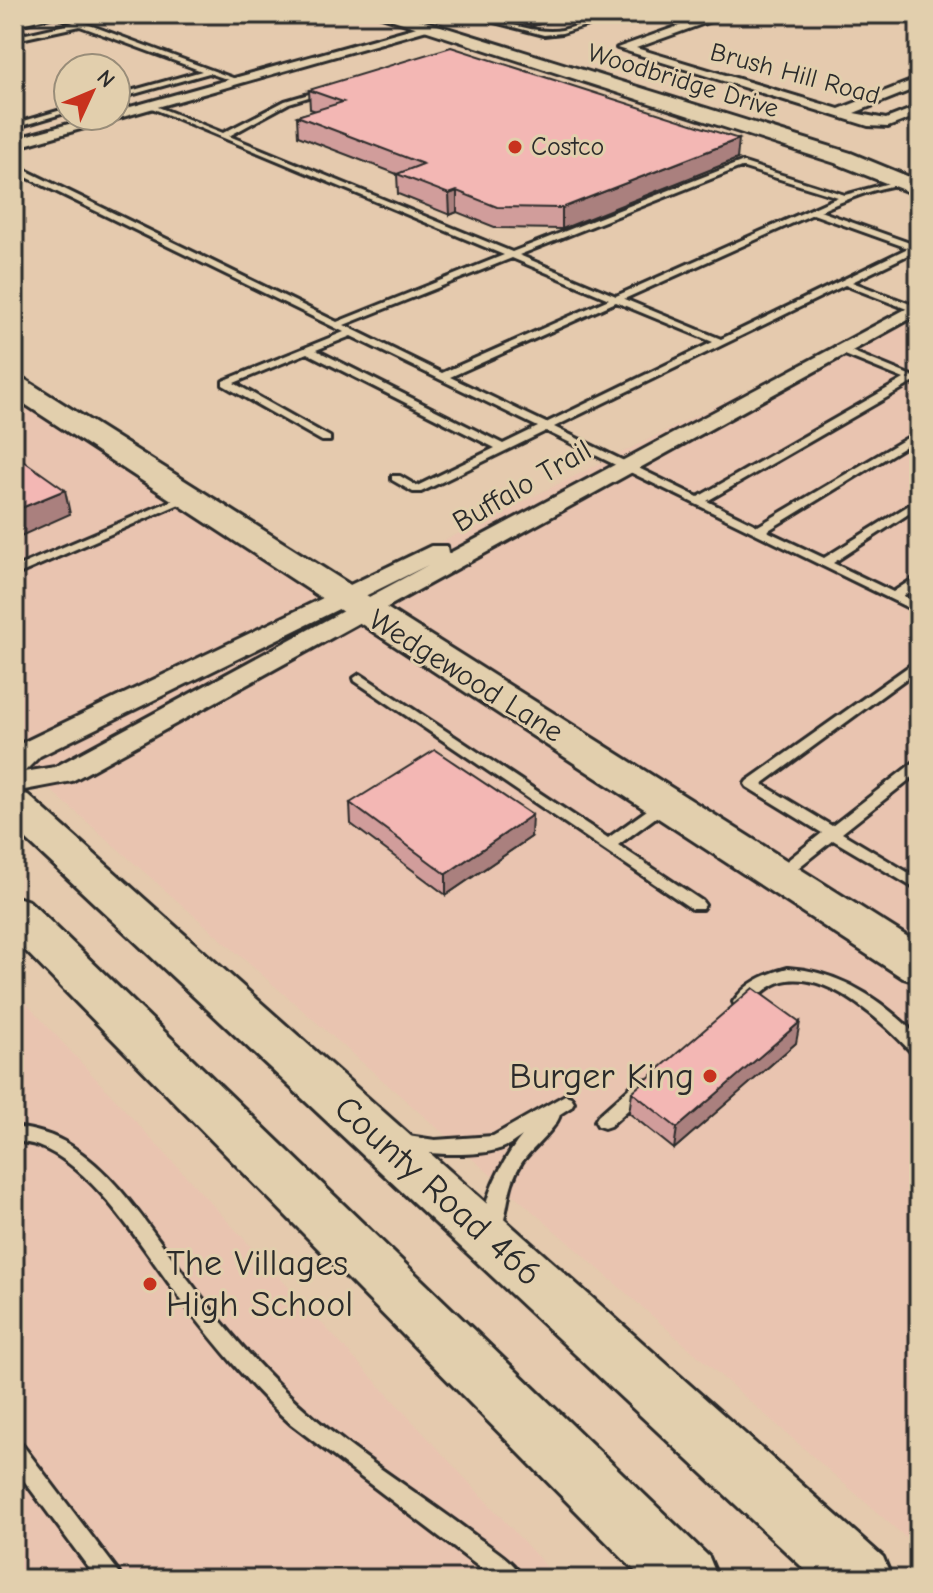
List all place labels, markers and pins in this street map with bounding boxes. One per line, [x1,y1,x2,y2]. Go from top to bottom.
place label: Costco [531,132,604,162]
marker: Costco [506,138,524,156]
place label: Burger King [509,1056,694,1097]
marker: Burger King [701,1067,719,1085]
place label: The Villages High School [166,1243,353,1325]
marker: The Villages High School [141,1275,159,1293]

